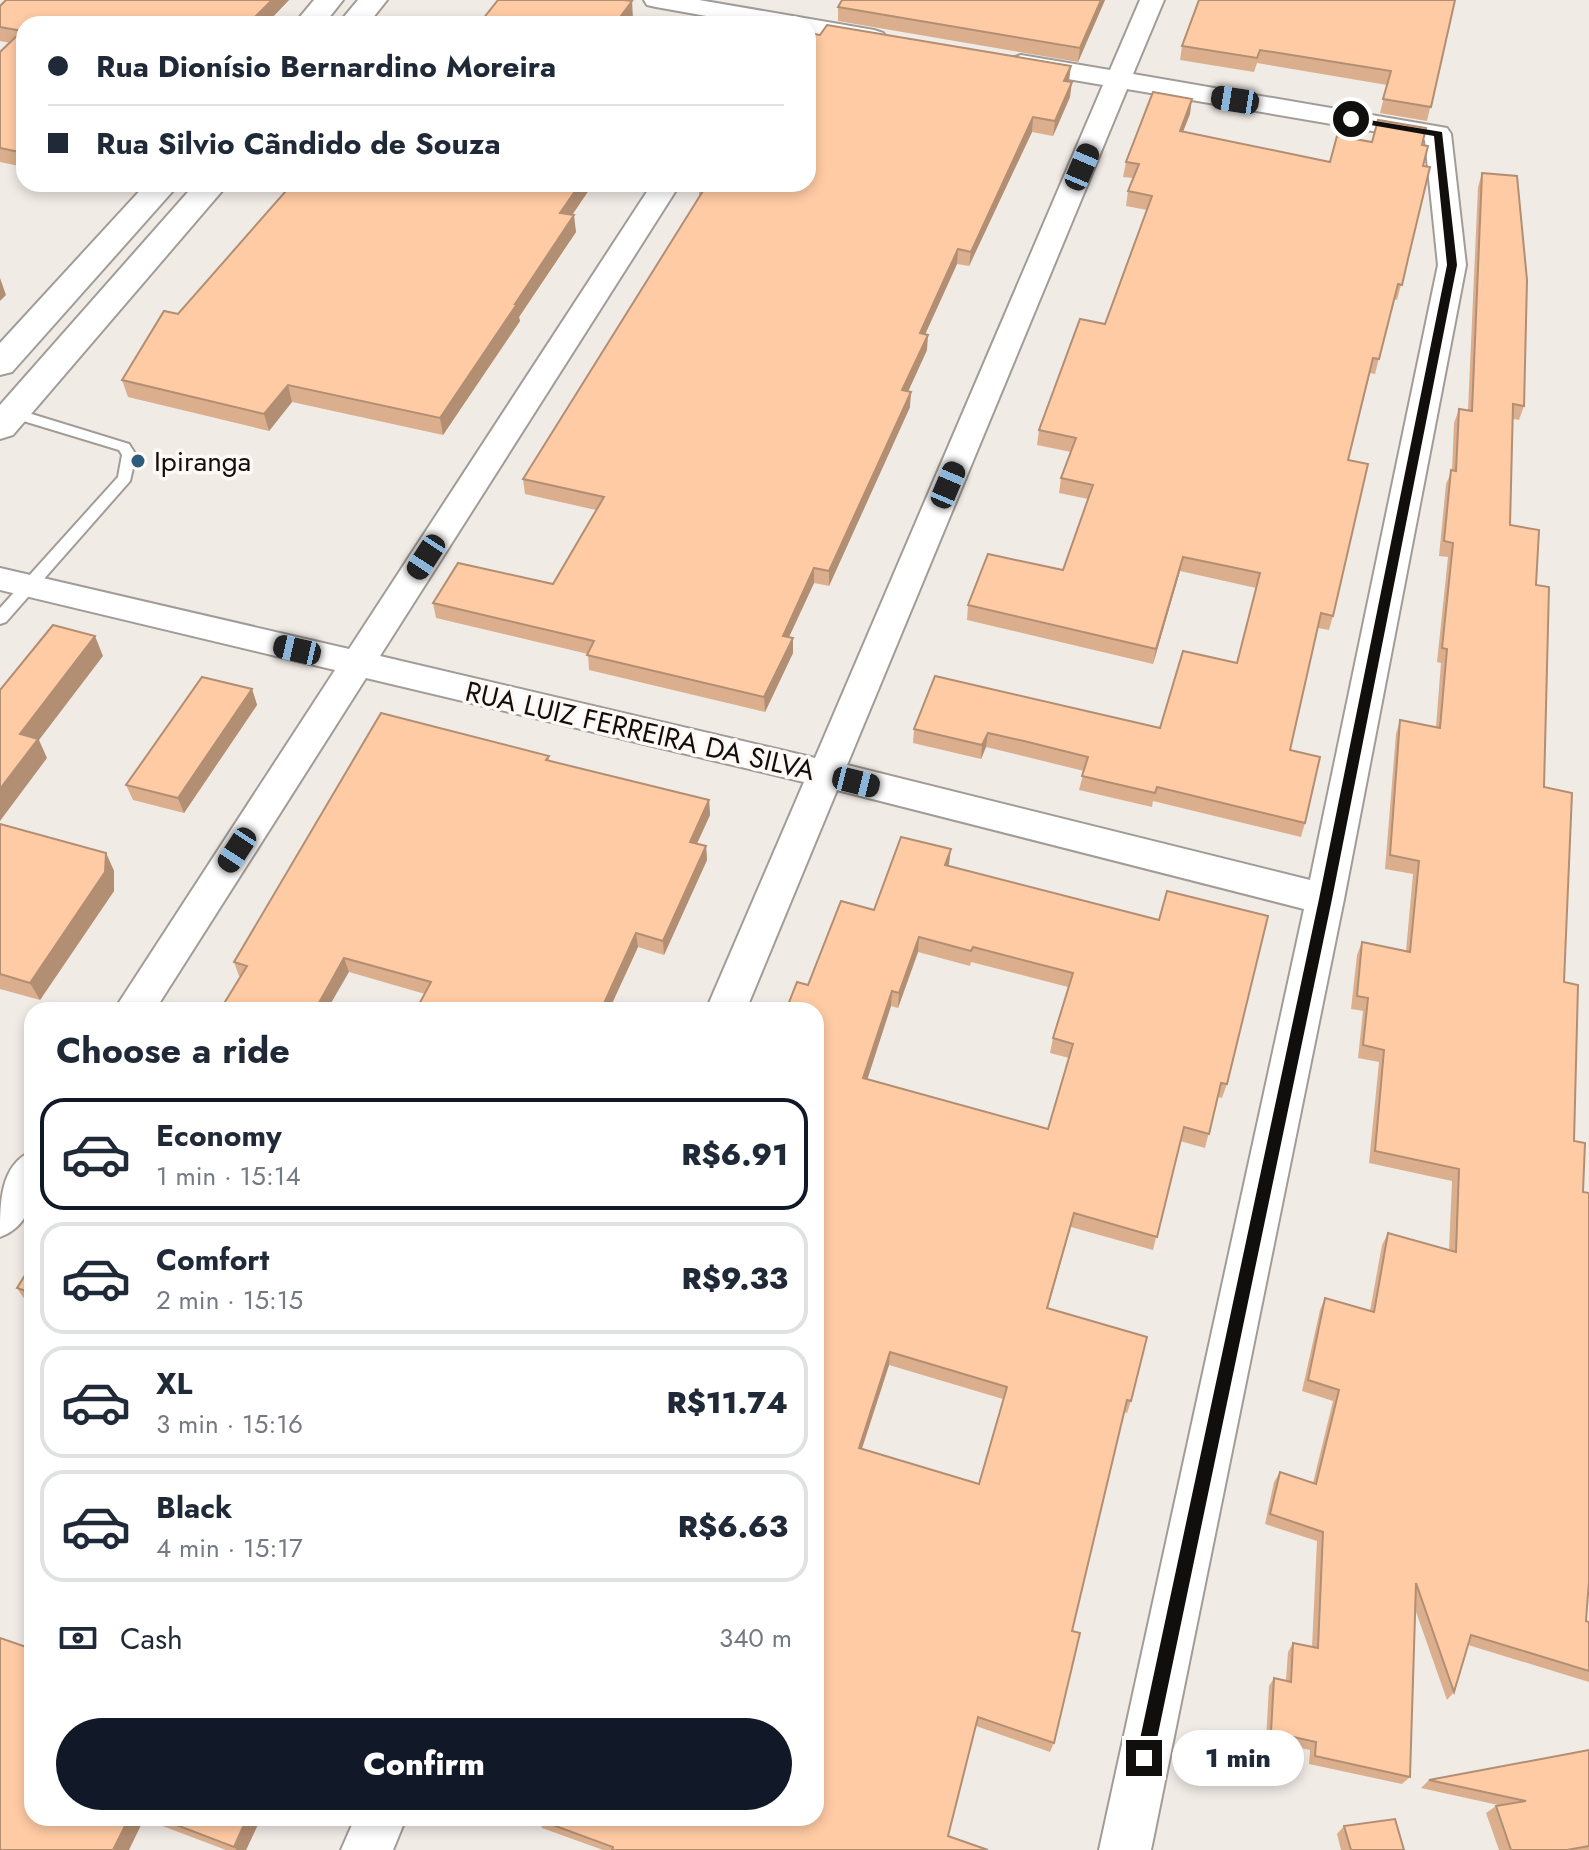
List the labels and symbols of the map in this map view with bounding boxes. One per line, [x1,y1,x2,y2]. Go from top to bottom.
car [1209,84,1261,116]
route start [1333,101,1369,137]
car [1062,140,1102,194]
place label: Ipiranga [154,441,251,482]
marker: Ipiranga [129,452,147,470]
car [928,458,968,512]
car [403,530,449,584]
car [271,633,323,667]
street label: RUA LUIZ FERREIRA DA SILVA [461,671,819,791]
car [830,765,882,799]
car [214,823,260,877]
callout: 1 min [1172,1730,1304,1786]
route end [1126,1740,1162,1776]

